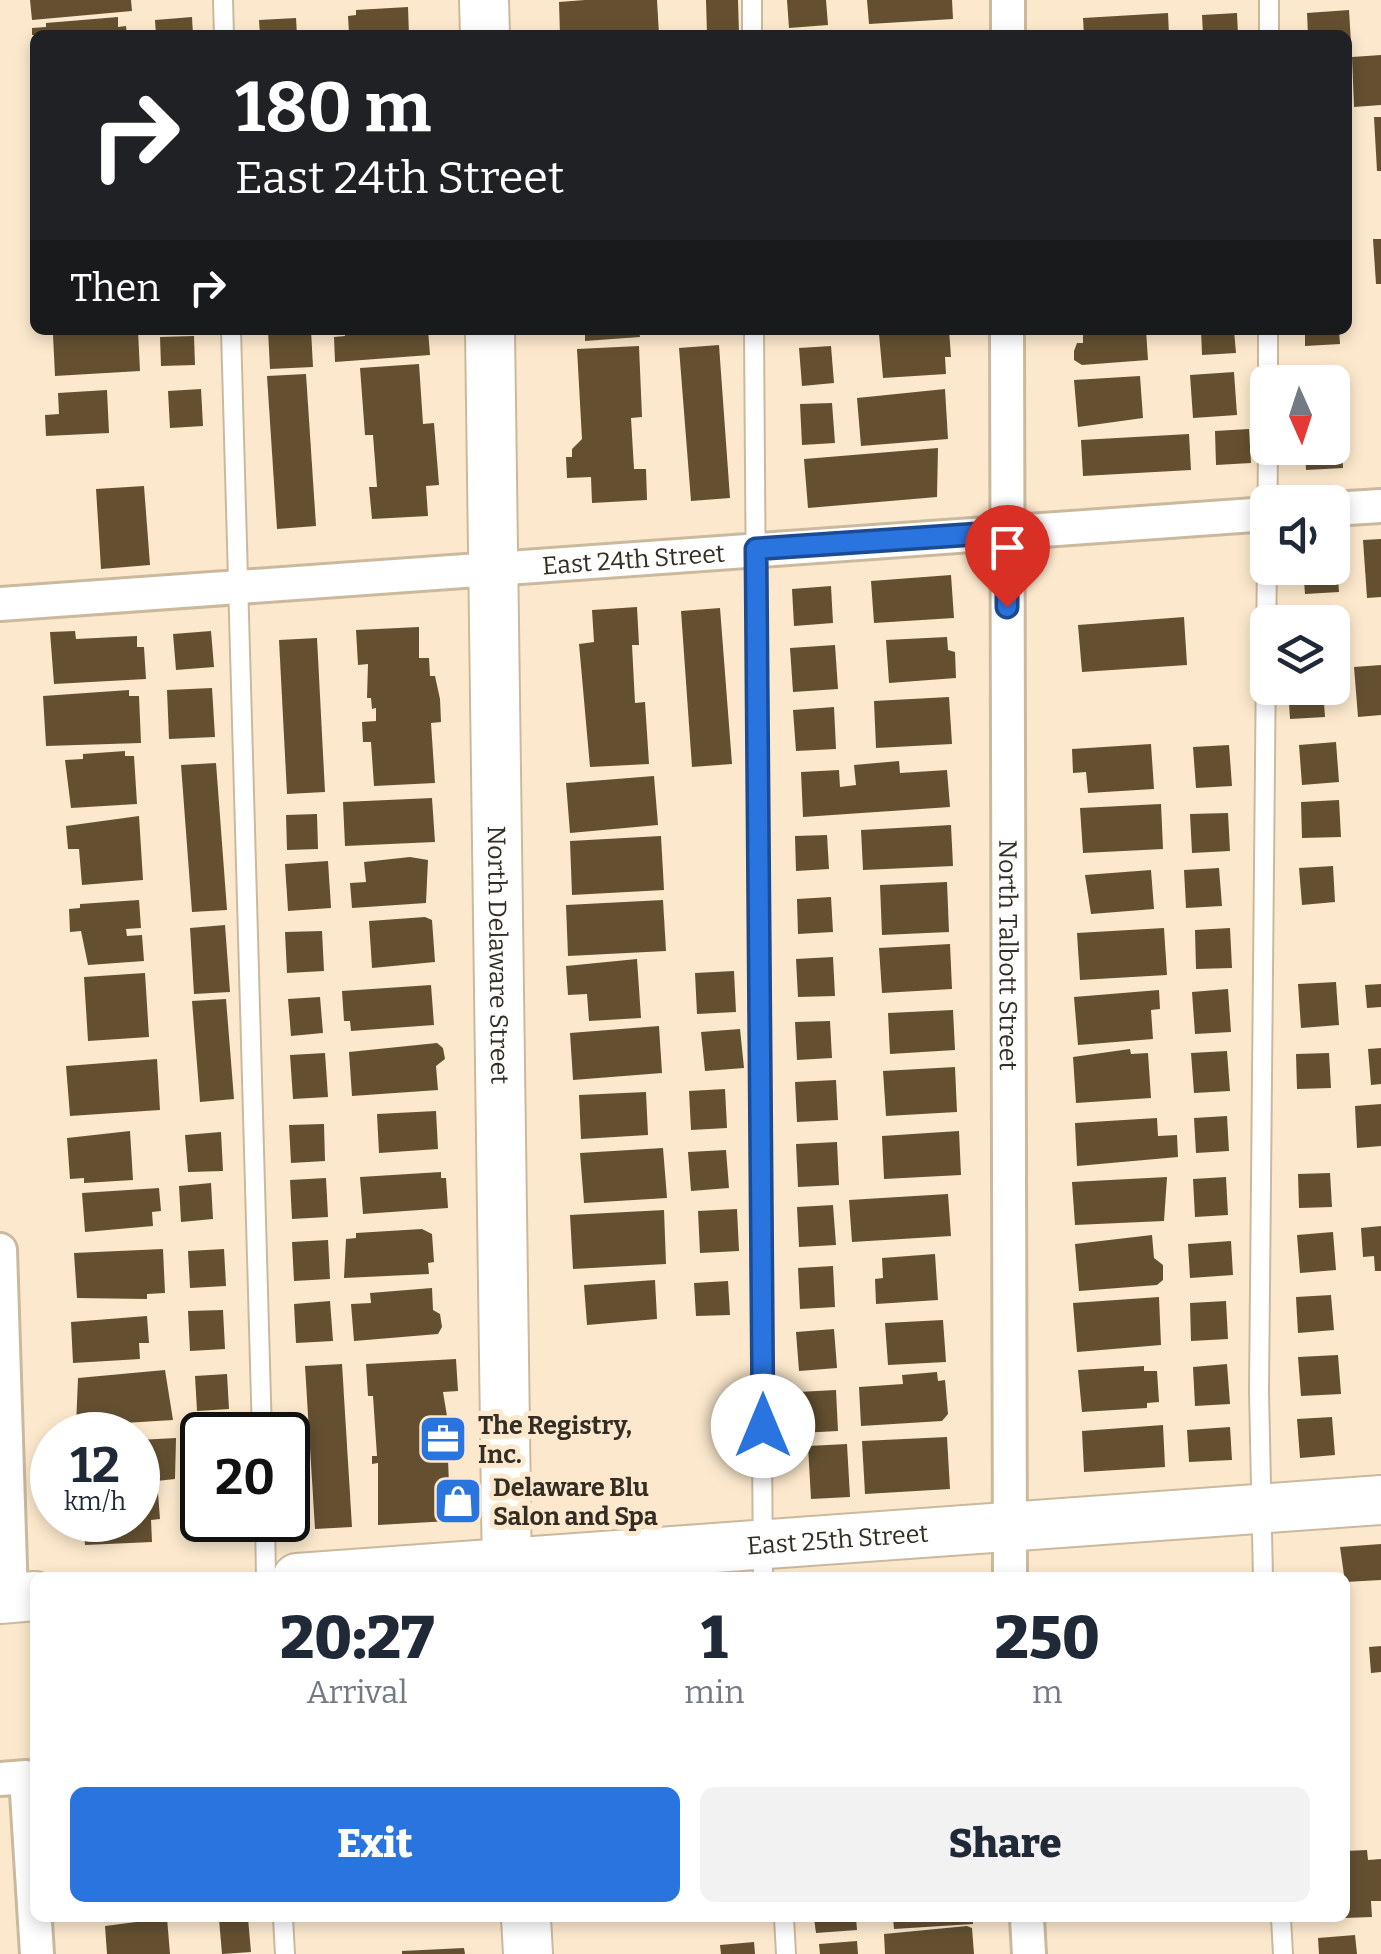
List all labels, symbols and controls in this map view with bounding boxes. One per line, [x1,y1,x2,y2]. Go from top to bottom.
text: 180 m [235,66,431,150]
icon: right [70,70,200,200]
text: East 24th Street [235,151,564,205]
icon: right [180,260,235,315]
text: Then [70,265,160,311]
north arrow [1250,365,1350,465]
map controls [1250,365,1350,705]
button: sound [1250,485,1350,585]
pin [965,505,1050,608]
icon: arrive [980,520,1035,575]
street label: East 24th Street [541,539,726,581]
button: layers [1250,605,1350,705]
street label: North Delaware Street [481,825,514,1084]
street label: North Talbott Street [992,839,1023,1071]
position arrow [711,1374,815,1478]
place label: The Registry, Inc. [478,1411,632,1470]
speed limit sign: 20 [180,1412,310,1542]
office icon: The Registry, Inc. [417,1413,469,1465]
text: 12 [70,1435,120,1495]
place label: Delaware Blu Salon and Spa [493,1473,658,1532]
shop icon: Delaware Blu Salon and Spa [432,1475,484,1527]
text: km/h [64,1487,126,1517]
street label: East 25th Street [746,1519,929,1562]
text: 20:27 [280,1602,434,1674]
text: 1 [701,1602,728,1674]
text: 250 [995,1602,1100,1674]
text: Arrival [306,1673,408,1711]
text: min [684,1673,745,1711]
text: m [1032,1673,1063,1711]
button: Exit [70,1787,680,1902]
button: Share [700,1787,1310,1902]

